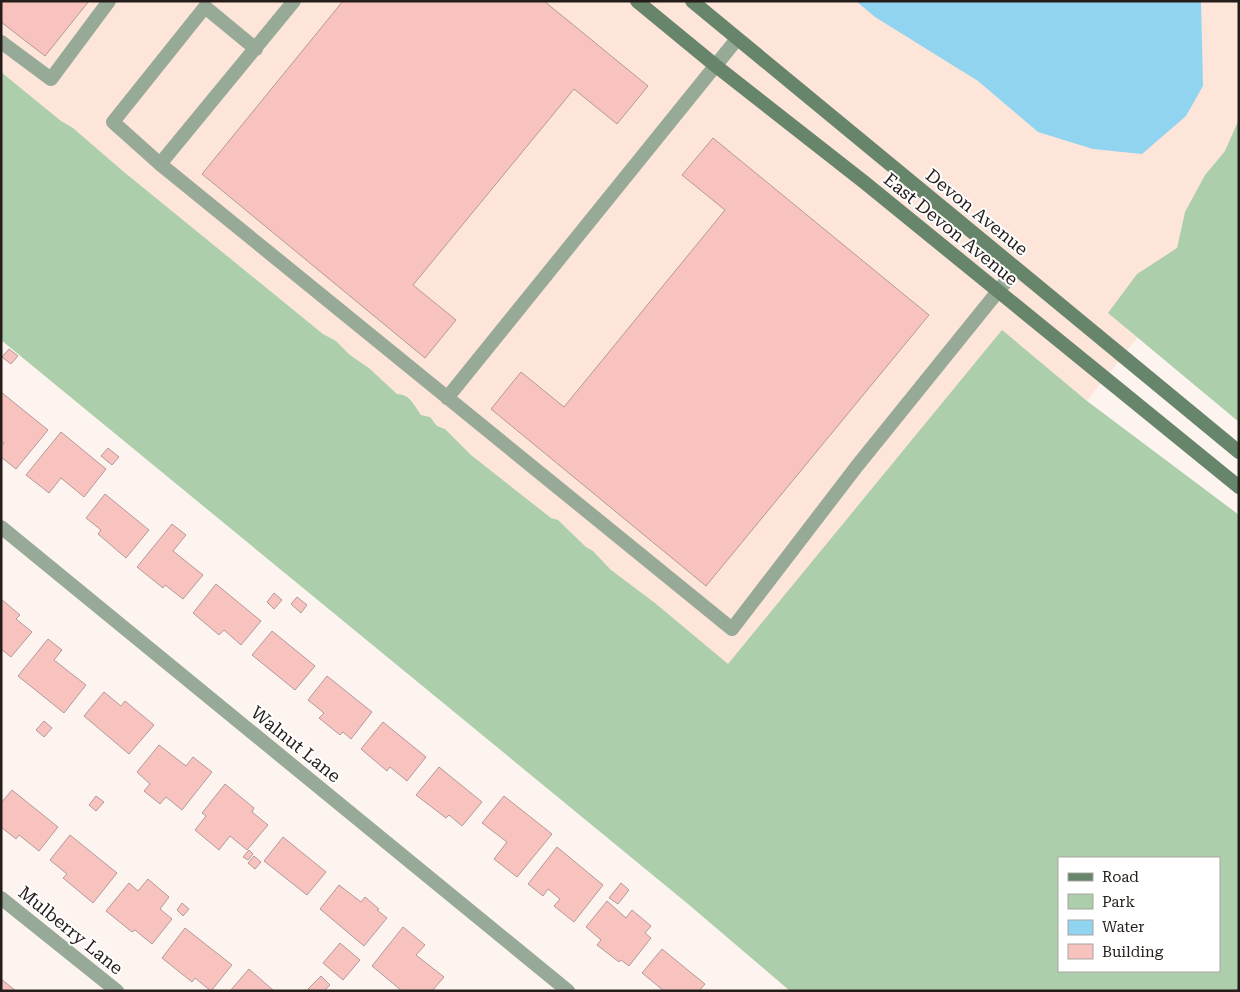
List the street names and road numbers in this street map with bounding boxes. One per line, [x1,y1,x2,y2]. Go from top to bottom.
street label: Devon Avenue [922,164,1032,260]
street label: East Devon Avenue [880,168,1022,290]
street label: Walnut Lane [247,701,345,787]
street label: Mulberry Lane [15,881,128,979]

